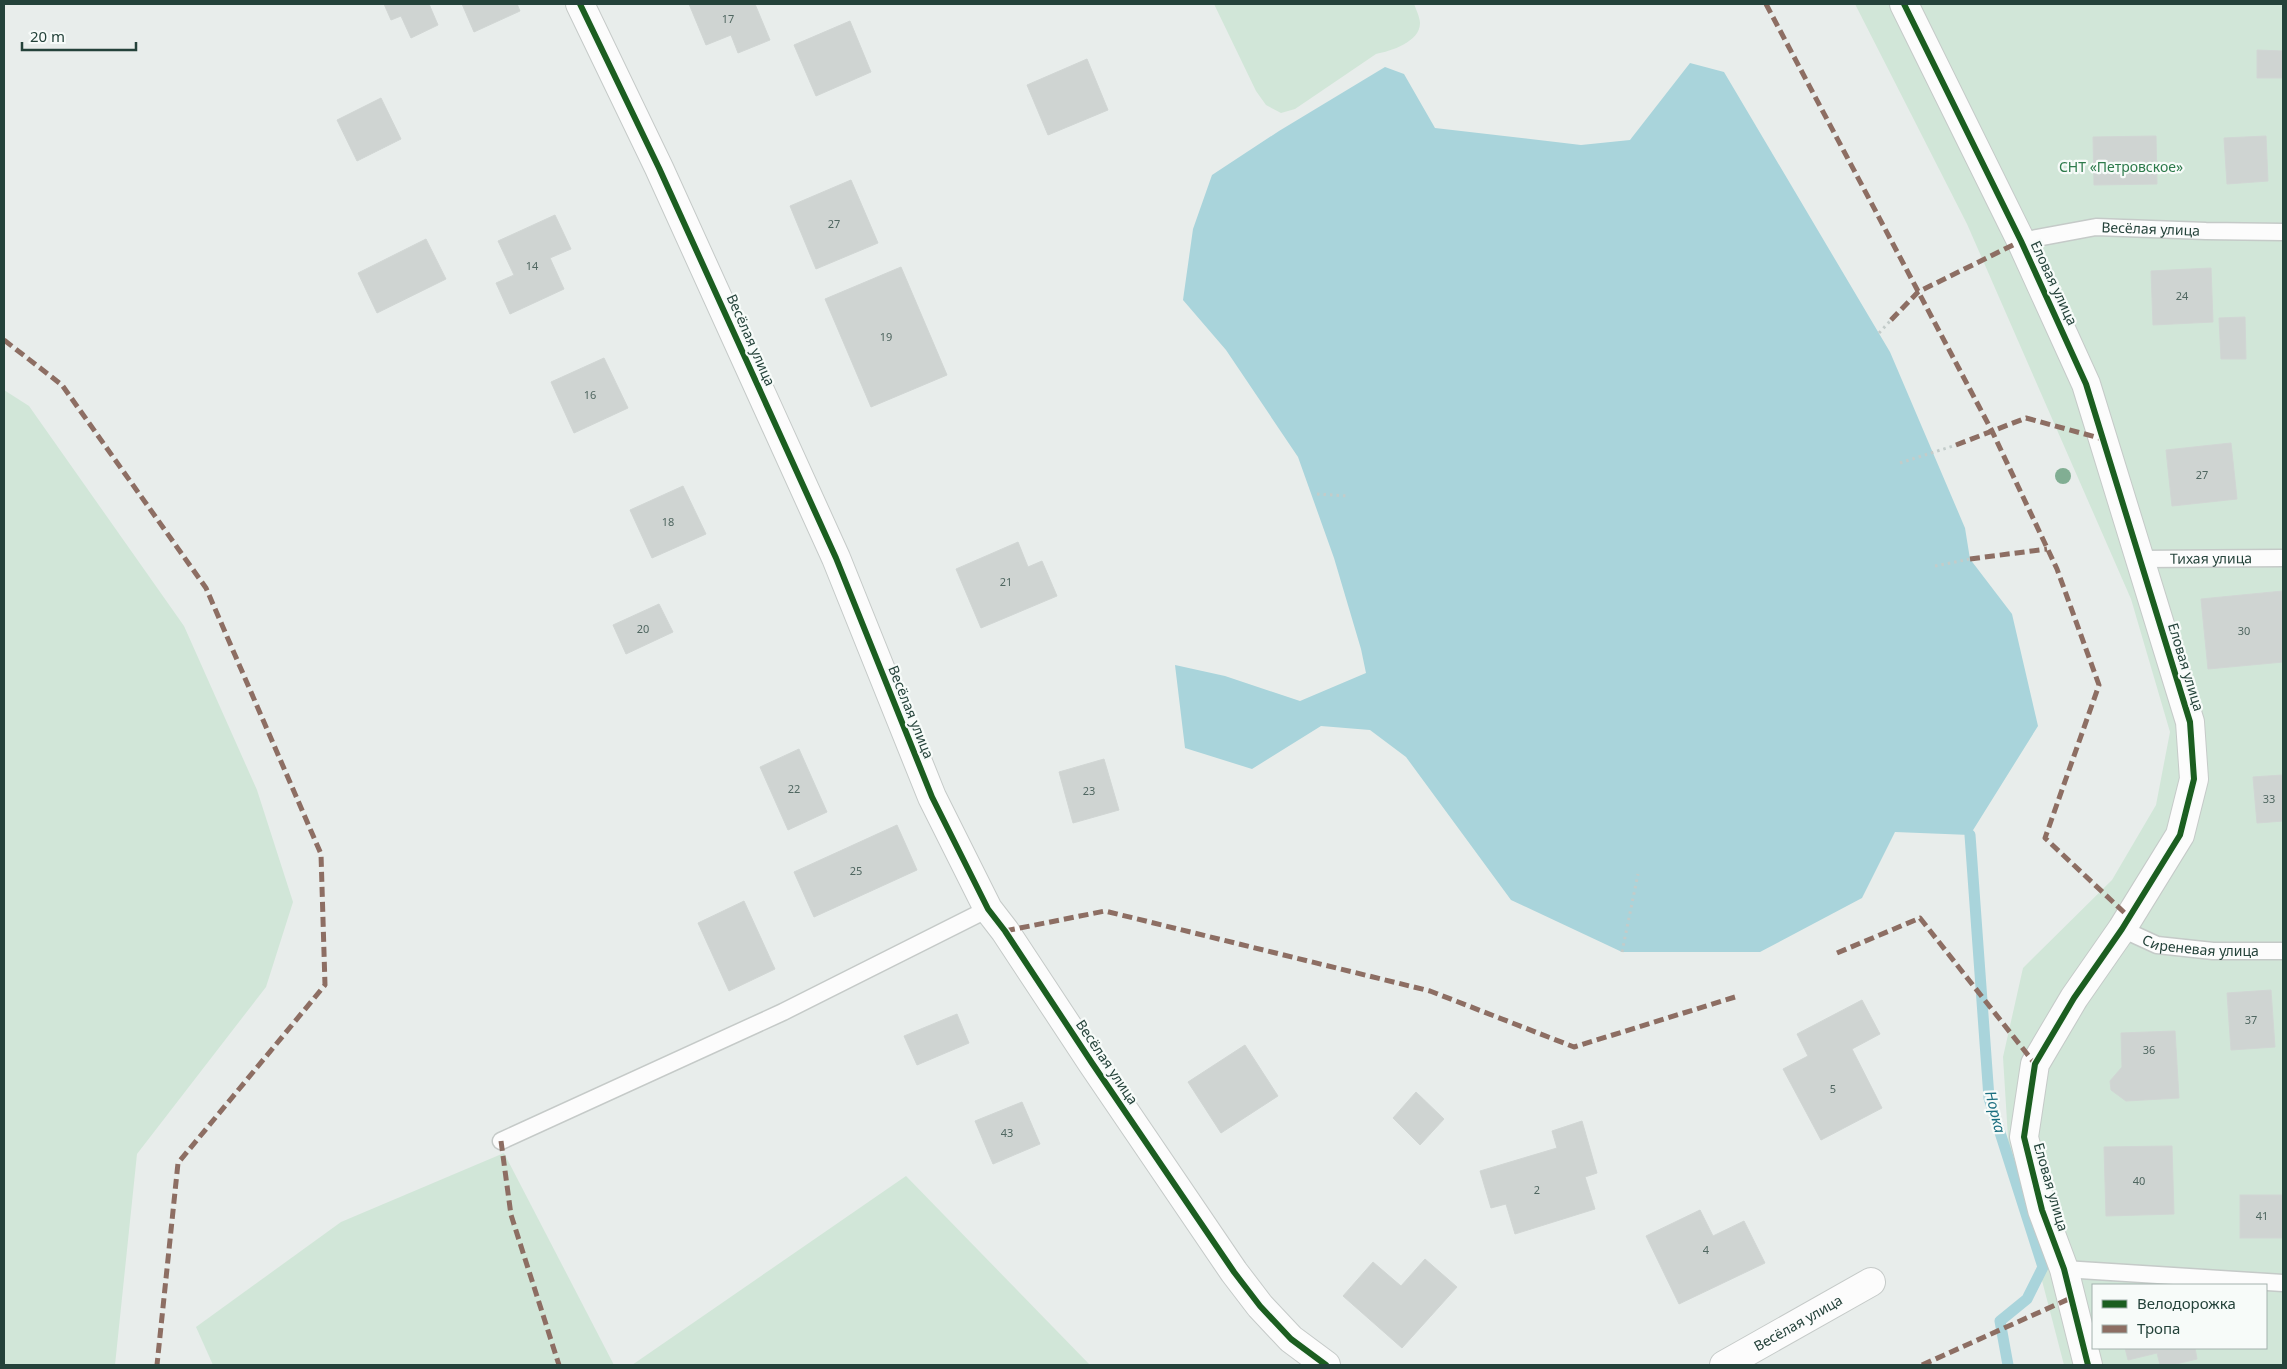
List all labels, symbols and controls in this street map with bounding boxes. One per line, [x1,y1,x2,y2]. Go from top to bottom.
house number: 17 [722,11,734,26]
scale bar [22,20,136,52]
text: 20 m [30,26,65,46]
park label: СНТ «Петровское» [2059,157,2183,176]
house number: 27 [828,216,840,231]
street label: Весёлая улица [2101,217,2200,240]
street label: Еловая улица [2027,237,2082,328]
house number: 14 [526,258,539,273]
house number: 24 [2176,288,2189,303]
street label: Весёлая улица [723,291,780,389]
house number: 19 [880,329,892,344]
house number: 16 [584,387,596,402]
house number: 27 [2196,467,2208,482]
house number: 18 [662,514,674,529]
street label: Тихая улица [2170,548,2252,568]
house number: 21 [1000,574,1012,589]
street label: Еловая улица [2164,620,2209,713]
house number: 20 [637,621,649,636]
house number: 30 [2238,623,2250,638]
street label: Весёлая улица [884,662,939,761]
house number: 22 [788,781,800,796]
house number: 23 [1083,783,1095,798]
house number: 33 [2263,791,2275,806]
house number: 25 [850,863,862,878]
street label: Сиреневая улица [2139,930,2259,960]
house number: 37 [2245,1012,2257,1027]
street label: Весёлая улица [1072,1015,1143,1108]
house number: 36 [2143,1042,2155,1057]
house number: 5 [1830,1081,1836,1096]
water label: Норка [1981,1089,2011,1135]
house number: 43 [1001,1125,1013,1140]
street label: Еловая улица [2030,1140,2073,1233]
house number: 40 [2133,1173,2145,1188]
house number: 2 [1534,1182,1540,1197]
house number: 41 [2256,1208,2268,1223]
house number: 4 [1703,1242,1710,1257]
legend [2092,1284,2267,1349]
street label: Весёлая улица [1750,1290,1845,1355]
text: Велодорожка [2137,1293,2236,1313]
text: Тропа [2137,1318,2180,1338]

